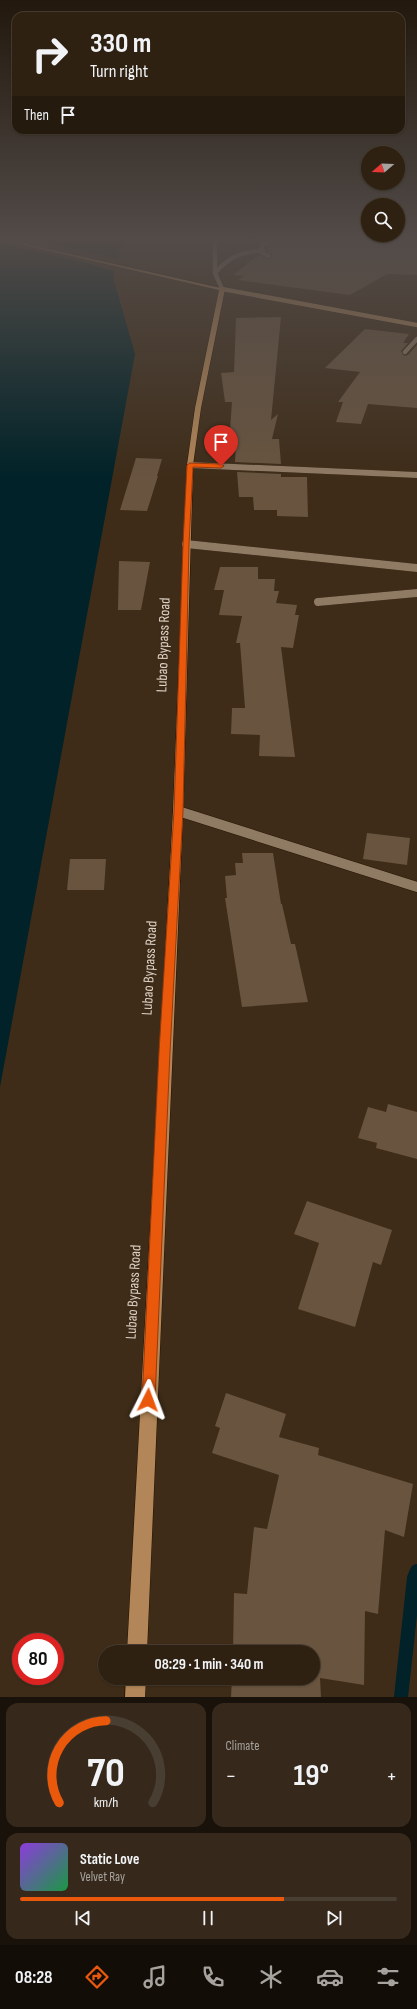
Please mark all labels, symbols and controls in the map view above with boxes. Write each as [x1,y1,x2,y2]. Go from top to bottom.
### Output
text: 330 m [90,27,151,60]
icon: right [24,28,76,80]
text: Turn right [90,61,148,82]
icon: arrive [57,104,79,126]
text: Then [24,106,49,125]
north arrow [361,146,405,190]
map controls [361,146,405,242]
button: search [361,198,405,242]
pin [204,425,238,466]
icon: arrive [210,431,232,453]
street label: Lubao Bypass Road [152,597,175,693]
street label: Lubao Bypass Road [138,920,161,1016]
street label: Lubao Bypass Road [122,1244,145,1340]
position arrow [127,1379,169,1421]
speed limit sign: 80 [12,1633,64,1685]
text: 08:29 · 1 min · 340 m [155,1655,263,1674]
text: Climate [226,1738,259,1754]
text: 70 [87,1749,125,1798]
text: 19° [294,1758,329,1794]
text: − [226,1763,236,1790]
text: + [386,1763,397,1790]
text: km/h [93,1794,118,1811]
text: Static Love [80,1850,139,1869]
text: Velvet Ray [80,1869,125,1885]
icon: previous [72,1907,94,1929]
icon: pause [197,1907,219,1929]
icon: next [323,1907,345,1929]
icon: directions [83,1963,111,1991]
icon: music [141,1963,169,1991]
icon: phone [199,1963,227,1991]
icon: climate [257,1963,285,1991]
icon: car [316,1963,344,1991]
icon: filters [374,1963,402,1991]
text: 08:28 [15,1967,53,1988]

